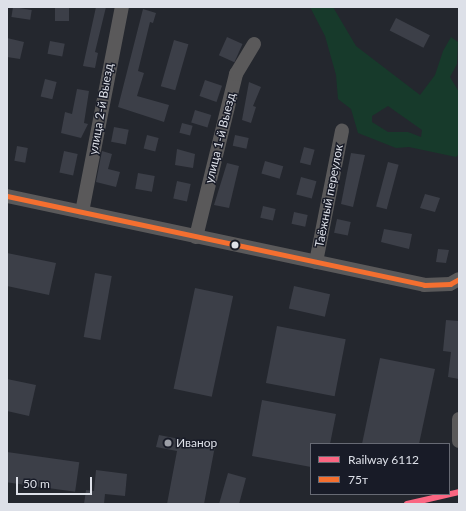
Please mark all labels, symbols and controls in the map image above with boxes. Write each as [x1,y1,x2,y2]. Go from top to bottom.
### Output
street label: улица 2-й Выезд [86,62,116,156]
street label: улица 1-й Выезд [202,91,238,185]
street label: Таёжный переулок [312,143,346,249]
unlabelled marker [230,240,240,250]
place label: Иванор [176,436,217,450]
marker: Иванор [163,438,173,448]
legend [310,443,450,495]
text: Railway 6112 [348,452,419,467]
scale bar [18,469,94,495]
text: 75т [348,472,368,487]
text: 50 m [23,476,50,491]

